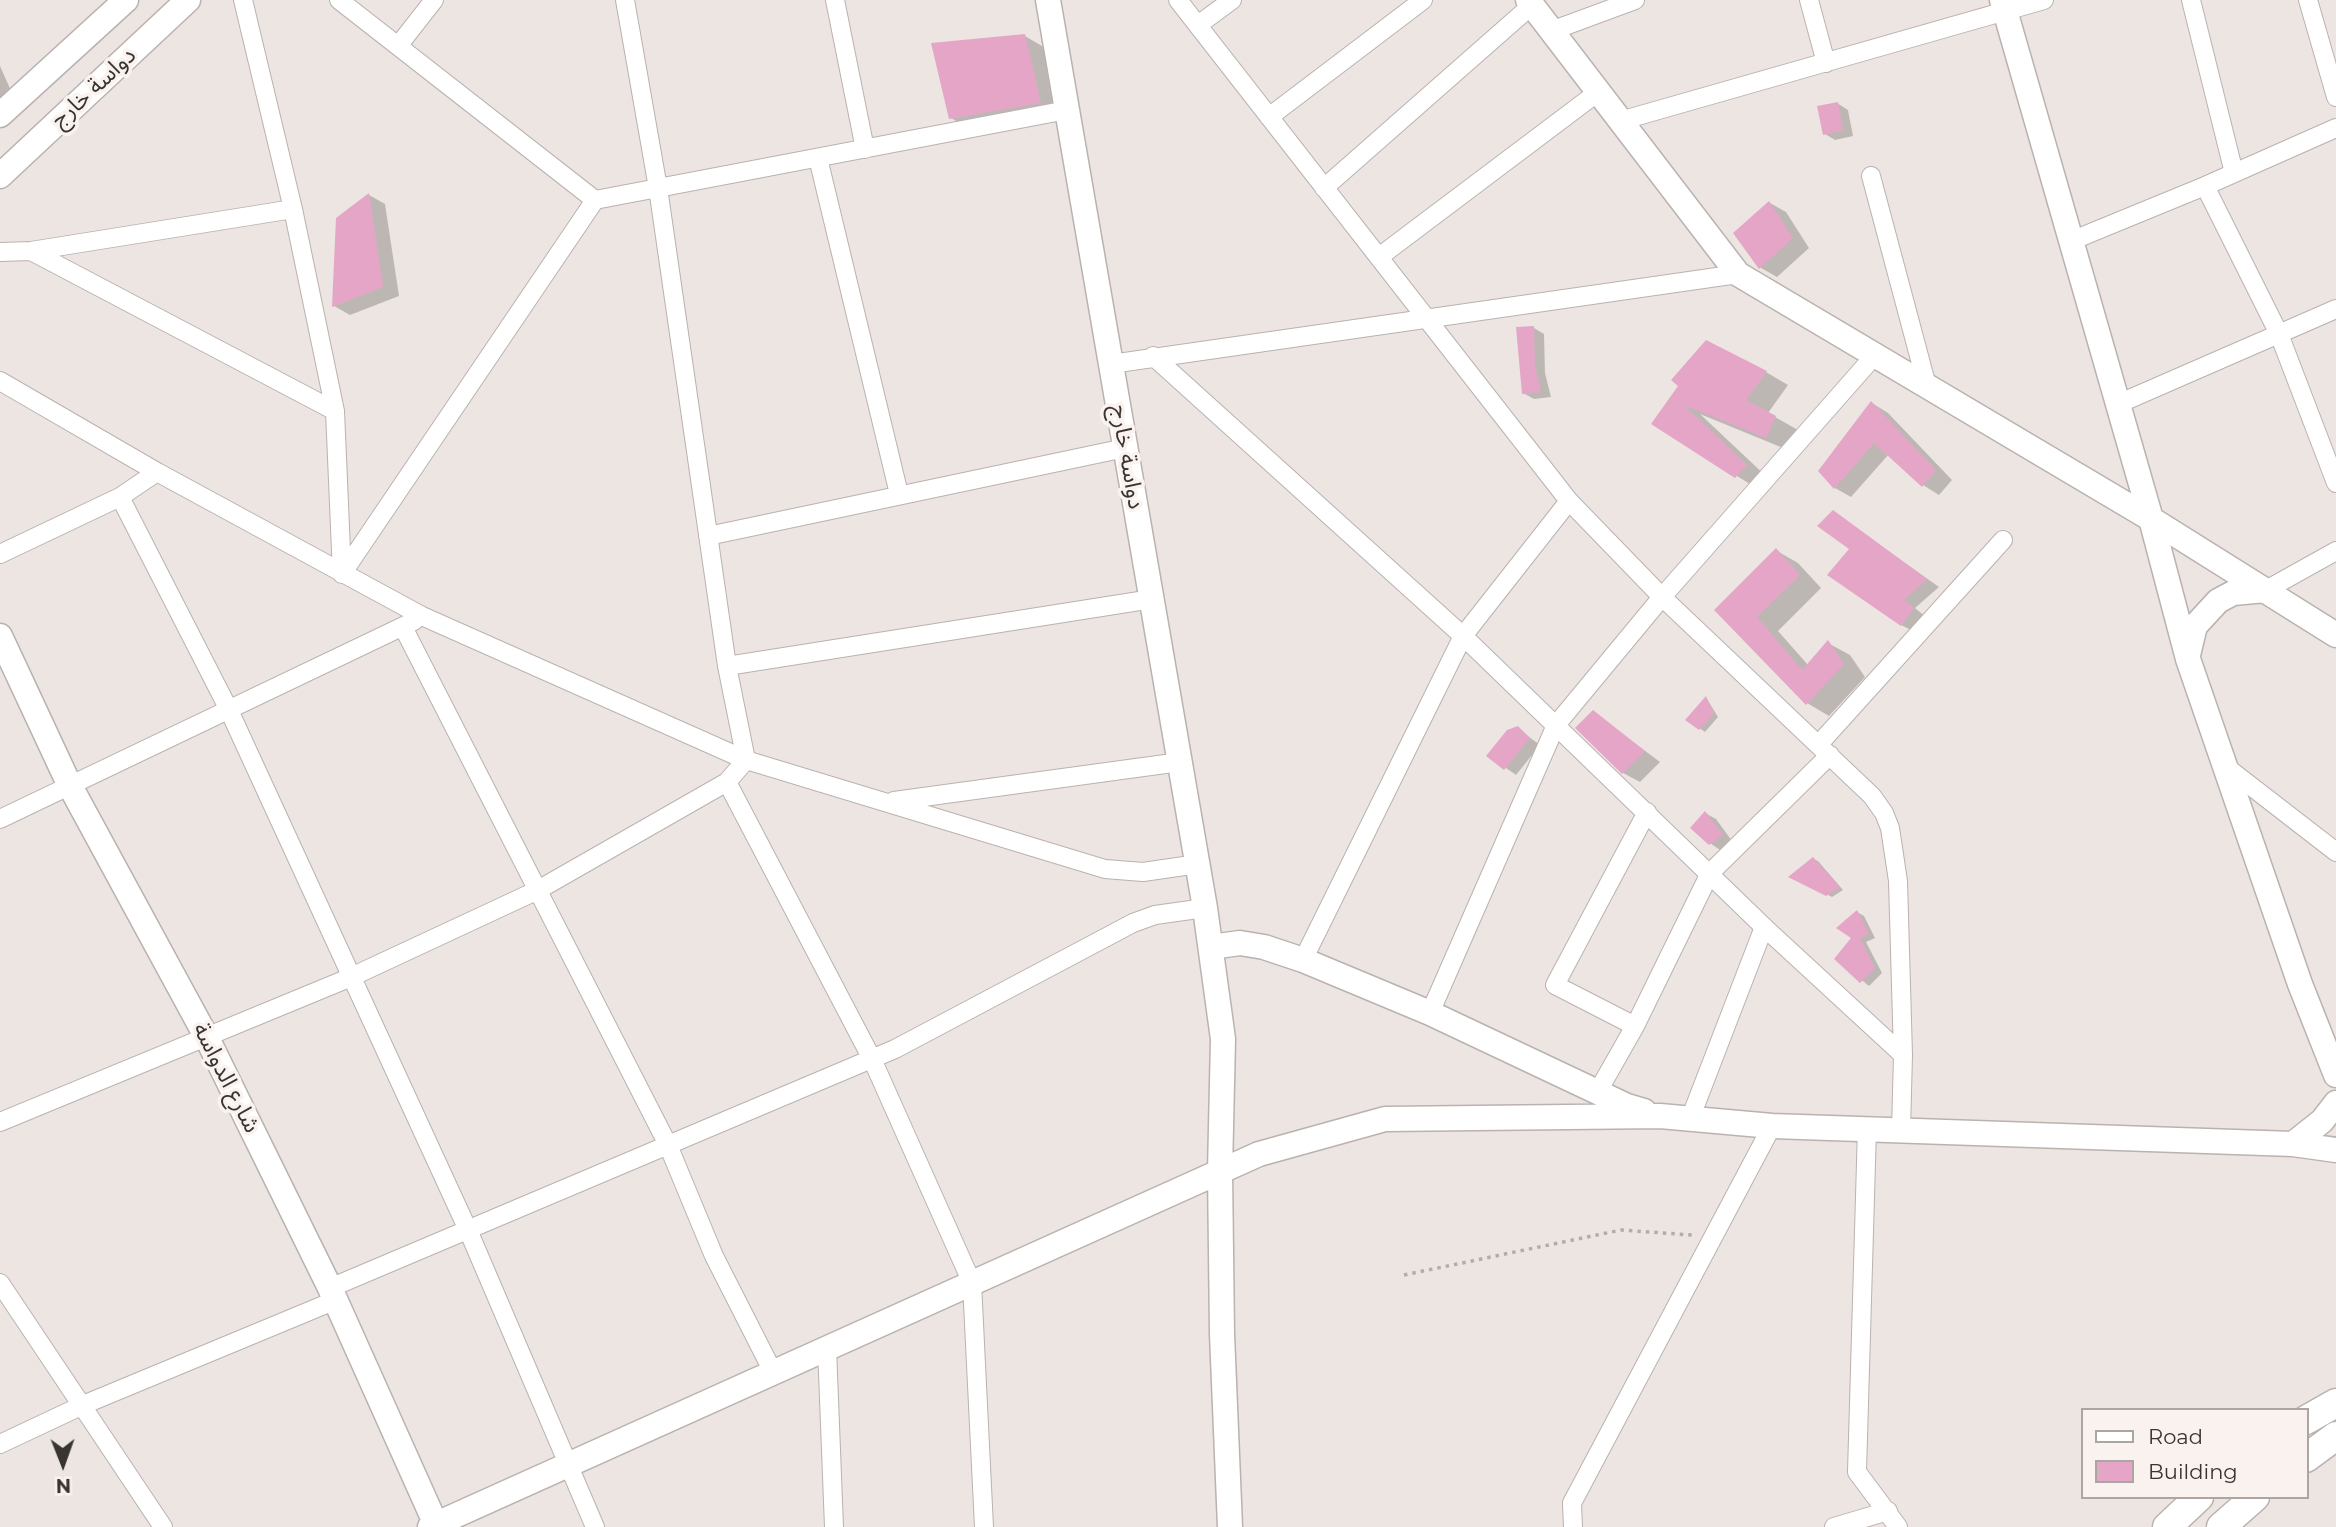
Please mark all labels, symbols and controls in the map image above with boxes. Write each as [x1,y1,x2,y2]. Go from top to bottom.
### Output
street label: دواسة خارج [46,42,142,134]
street label: دواسة خارج [1104,403,1150,511]
street label: شارع الدواسة [187,1018,265,1138]
legend [2080,1408,2308,1499]
text: Road [2148,1424,2203,1449]
north arrow [28,1429,98,1499]
text: Building [2148,1459,2238,1484]
text: N [56,1474,71,1497]

